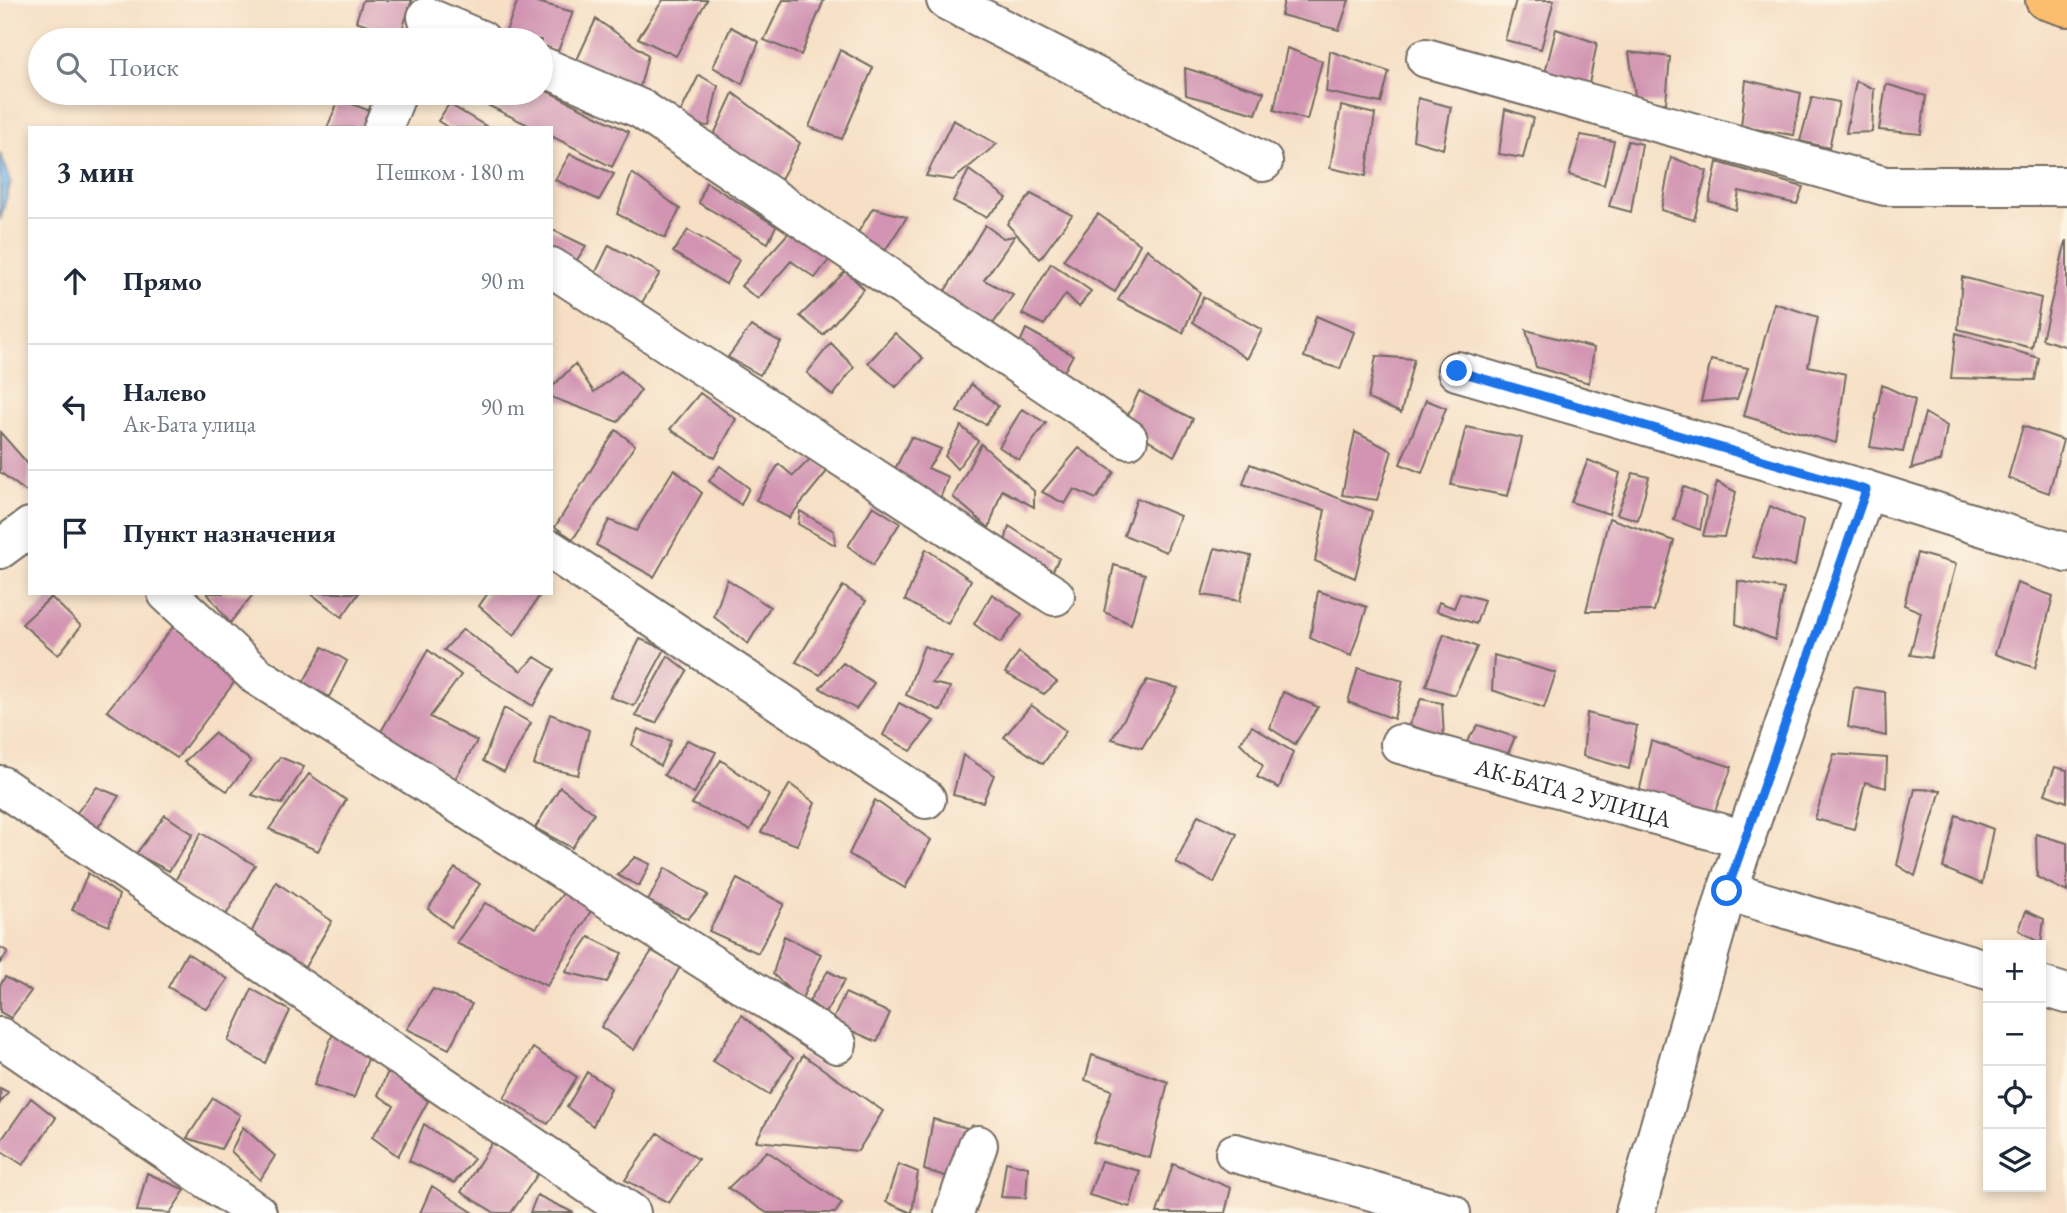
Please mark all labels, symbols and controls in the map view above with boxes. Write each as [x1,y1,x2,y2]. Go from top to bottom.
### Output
search box [28,28,553,105]
icon: search [52,48,90,86]
text: Поиск [108,50,179,84]
text: 3 мин [56,152,134,191]
text: Пешком · 180 m [376,157,525,187]
icon: ahead [56,262,94,300]
text: Прямо [123,264,202,298]
text: 90 m [480,266,525,296]
route end [1441,355,1472,386]
text: Налево [123,375,206,409]
icon: left [56,388,94,426]
text: 90 m [480,392,525,422]
text: Ак-Бата улица [123,409,256,439]
icon: arrive [56,514,94,552]
text: Пункт назначения [123,516,336,550]
street label: АК-БАТА 2 УЛИЦА [1471,750,1676,834]
route start [1711,875,1742,906]
map controls [1983,940,2046,1192]
button: + [1983,940,2046,1003]
button: − [1983,1003,2046,1066]
button: locate [1983,1066,2046,1129]
button: layers [1983,1129,2046,1192]

